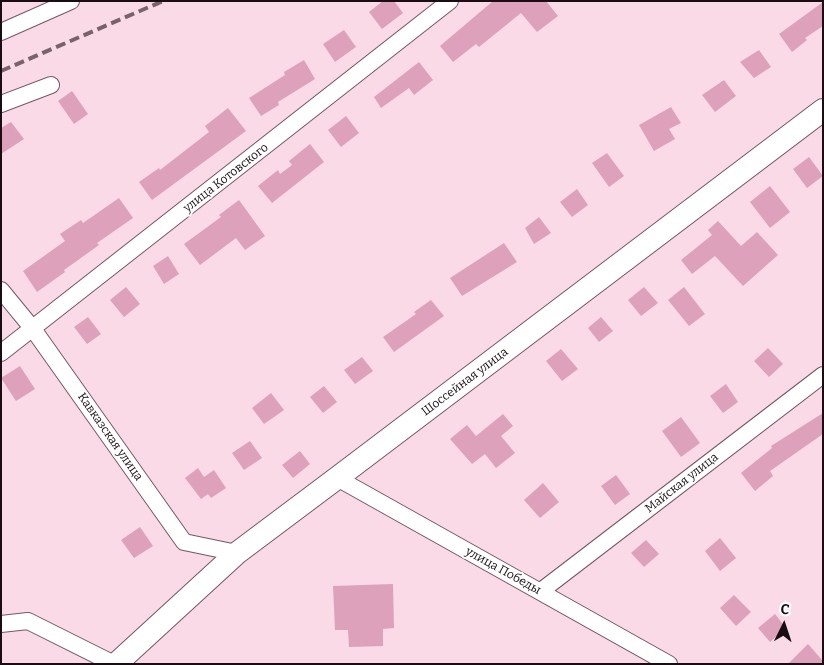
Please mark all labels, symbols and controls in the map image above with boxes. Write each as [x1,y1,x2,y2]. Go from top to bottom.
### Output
street label: улица Котовского [181,140,271,216]
street label: Шоссейная улица [419,345,511,419]
street label: Кавказская улица [74,390,146,484]
street label: Майская улица [643,450,721,516]
street label: улица Победы [463,544,543,598]
north arrow [759,600,809,650]
text: С [780,601,790,618]

